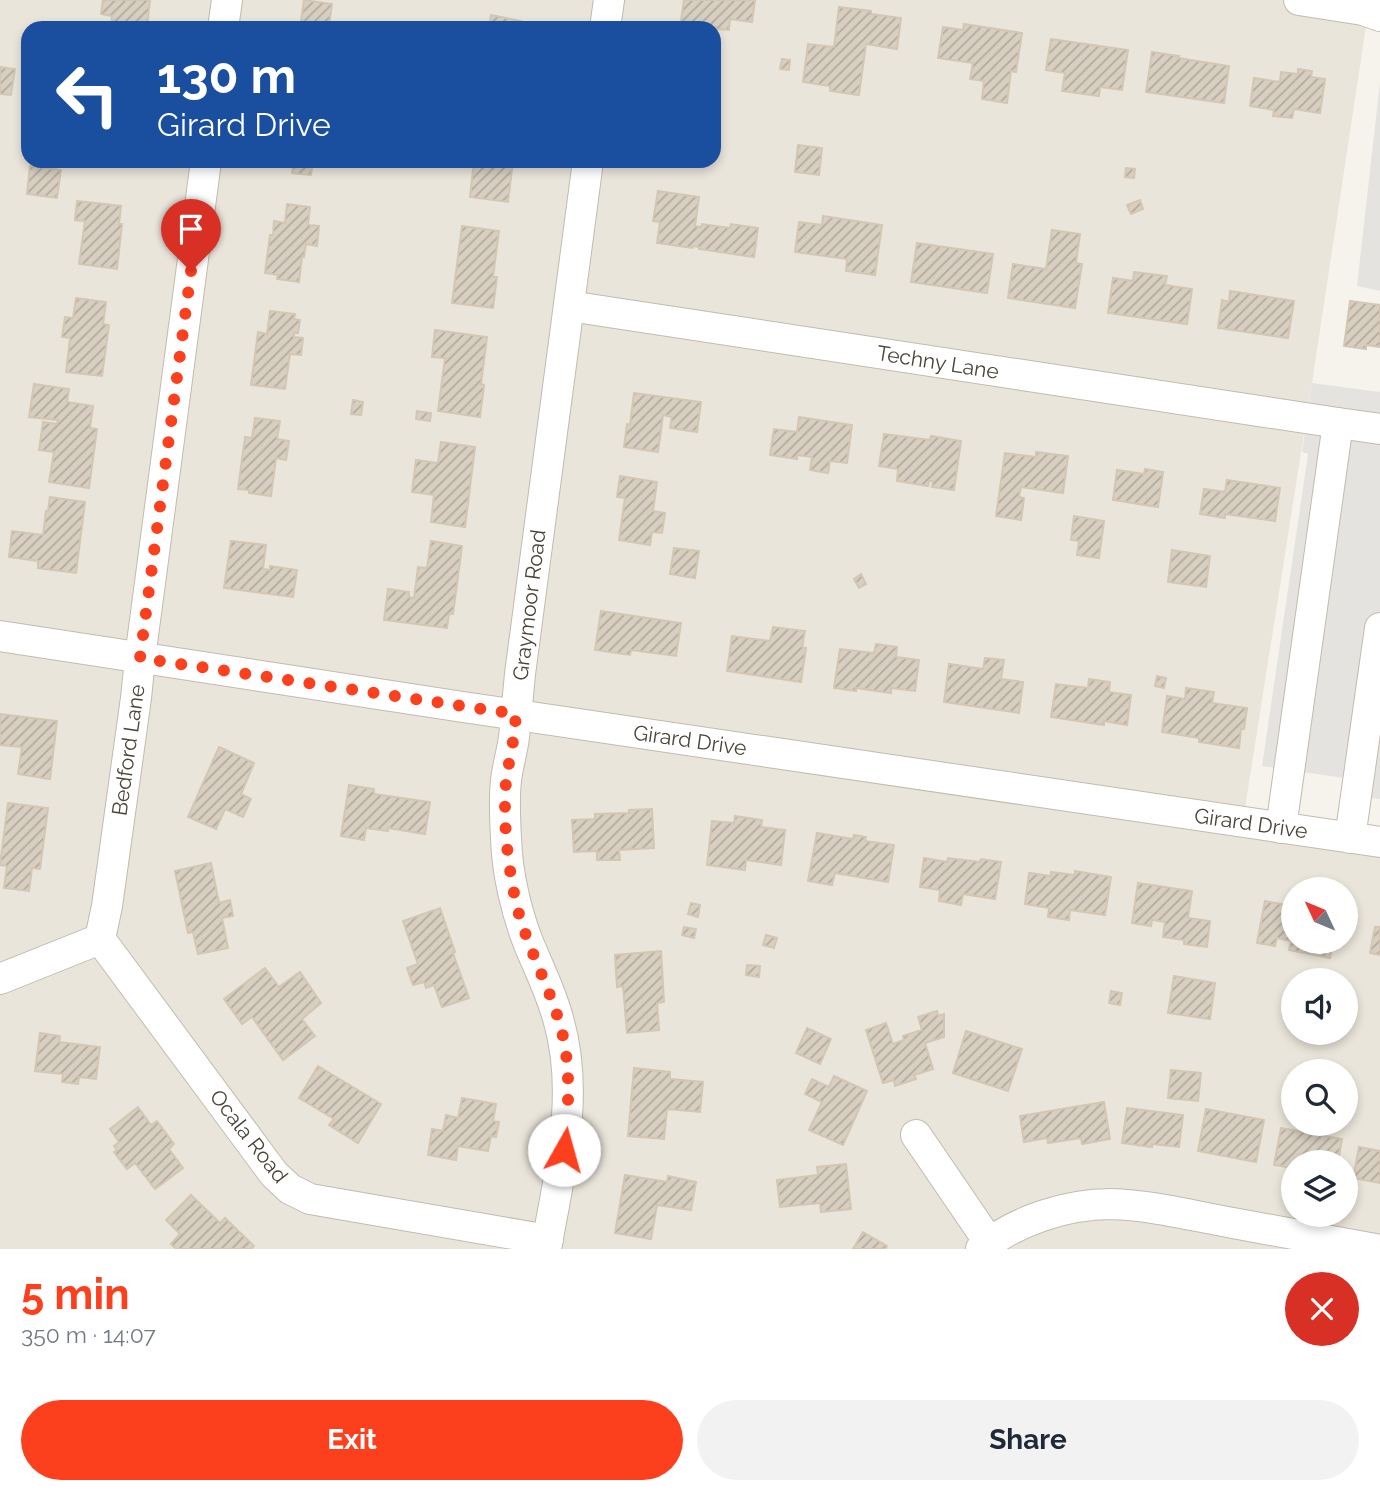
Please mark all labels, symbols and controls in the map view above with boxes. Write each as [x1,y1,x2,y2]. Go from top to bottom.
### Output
text: 130 m [157,47,296,104]
icon: left [42,49,133,140]
text: Girard Drive [157,106,331,143]
pin [161,199,221,271]
icon: arrive [172,210,210,248]
street label: Techny Lane [875,340,1001,384]
street label: Graymoor Road [507,528,551,682]
street label: Bedford Lane [106,683,150,817]
street label: Girard Drive [632,720,748,760]
street label: Girard Drive [1193,803,1309,843]
north arrow [1281,877,1358,954]
map controls [1281,877,1358,1227]
button: sound [1281,968,1358,1045]
button: search [1281,1059,1358,1136]
street label: Ocala Road [205,1084,293,1188]
position arrow [527,1113,601,1187]
button: layers [1281,1150,1358,1227]
text: 5 min [21,1270,130,1319]
button: close [1285,1272,1359,1346]
text: 350 m · 14:07 [21,1321,156,1348]
button: Exit [21,1400,683,1480]
button: Share [697,1400,1359,1480]

